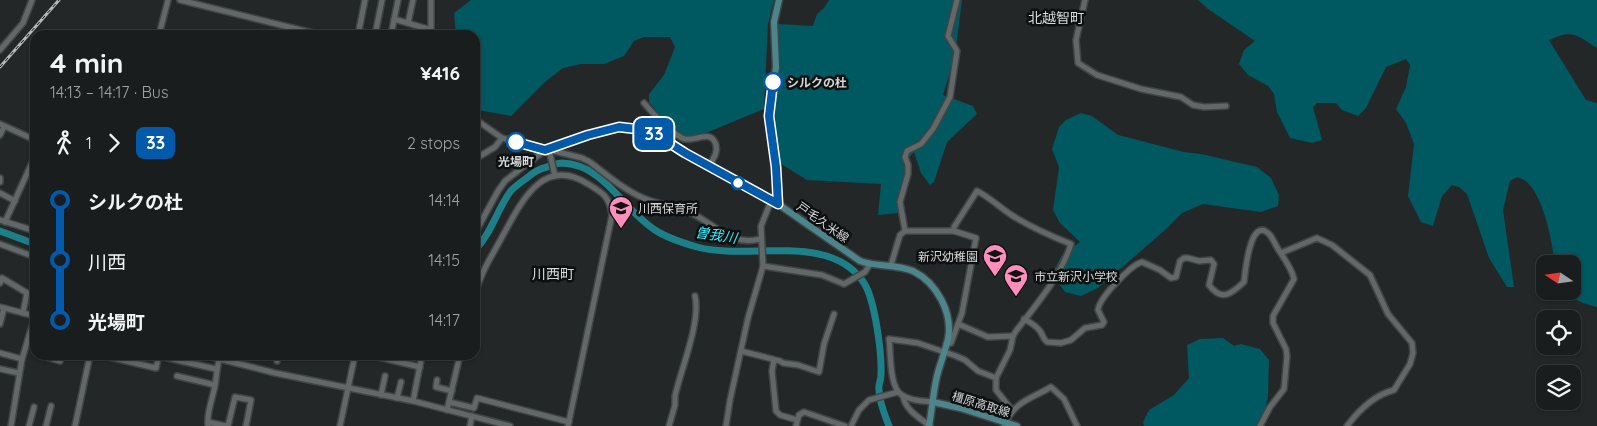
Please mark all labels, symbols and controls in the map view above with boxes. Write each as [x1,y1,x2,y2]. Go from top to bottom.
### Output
district label: 北越智町 [1028,9,1084,27]
text: 4 min [50,45,123,80]
text: ¥416 [420,61,460,85]
marker: シルクの杜 [763,72,783,92]
place label: シルクの杜 [787,75,847,90]
text: 14:13 – 14:17 · Bus [50,82,168,102]
line badge: 33 [632,118,676,150]
text: 33 [644,122,664,145]
icon: walk [50,129,78,157]
icon: forward [100,129,128,157]
text: 33 [146,131,165,154]
marker: 光場町 [506,132,526,152]
text: 1 [86,133,92,153]
text: 2 stops [407,133,460,153]
place label: 光場町 [498,154,534,169]
unlabelled marker [731,176,745,190]
text: シルクの杜 [88,190,183,214]
text: 14:14 [429,190,460,210]
school or university icon: 川西保育所 [608,195,634,229]
street label: 戸毛久米線 [794,199,852,245]
place label: 川西保育所 [638,201,698,216]
water label: 曽我川 [694,223,740,247]
school or university icon: 新沢幼稚園 [982,243,1008,277]
place label: 新沢幼稚園 [918,249,978,264]
text: 川西 [88,250,126,274]
text: 14:15 [428,250,460,270]
north arrow [1536,255,1581,300]
map controls [1536,255,1581,410]
school or university icon: 市立新沢小学校 [1003,263,1029,297]
district label: 川西町 [532,265,574,283]
place label: 市立新沢小学校 [1034,269,1118,284]
text: 光場町 [88,310,145,334]
text: 14:17 [429,310,460,330]
button: locate [1536,310,1581,355]
button: layers [1536,365,1581,410]
street label: 橿原高取線 [950,388,1012,420]

